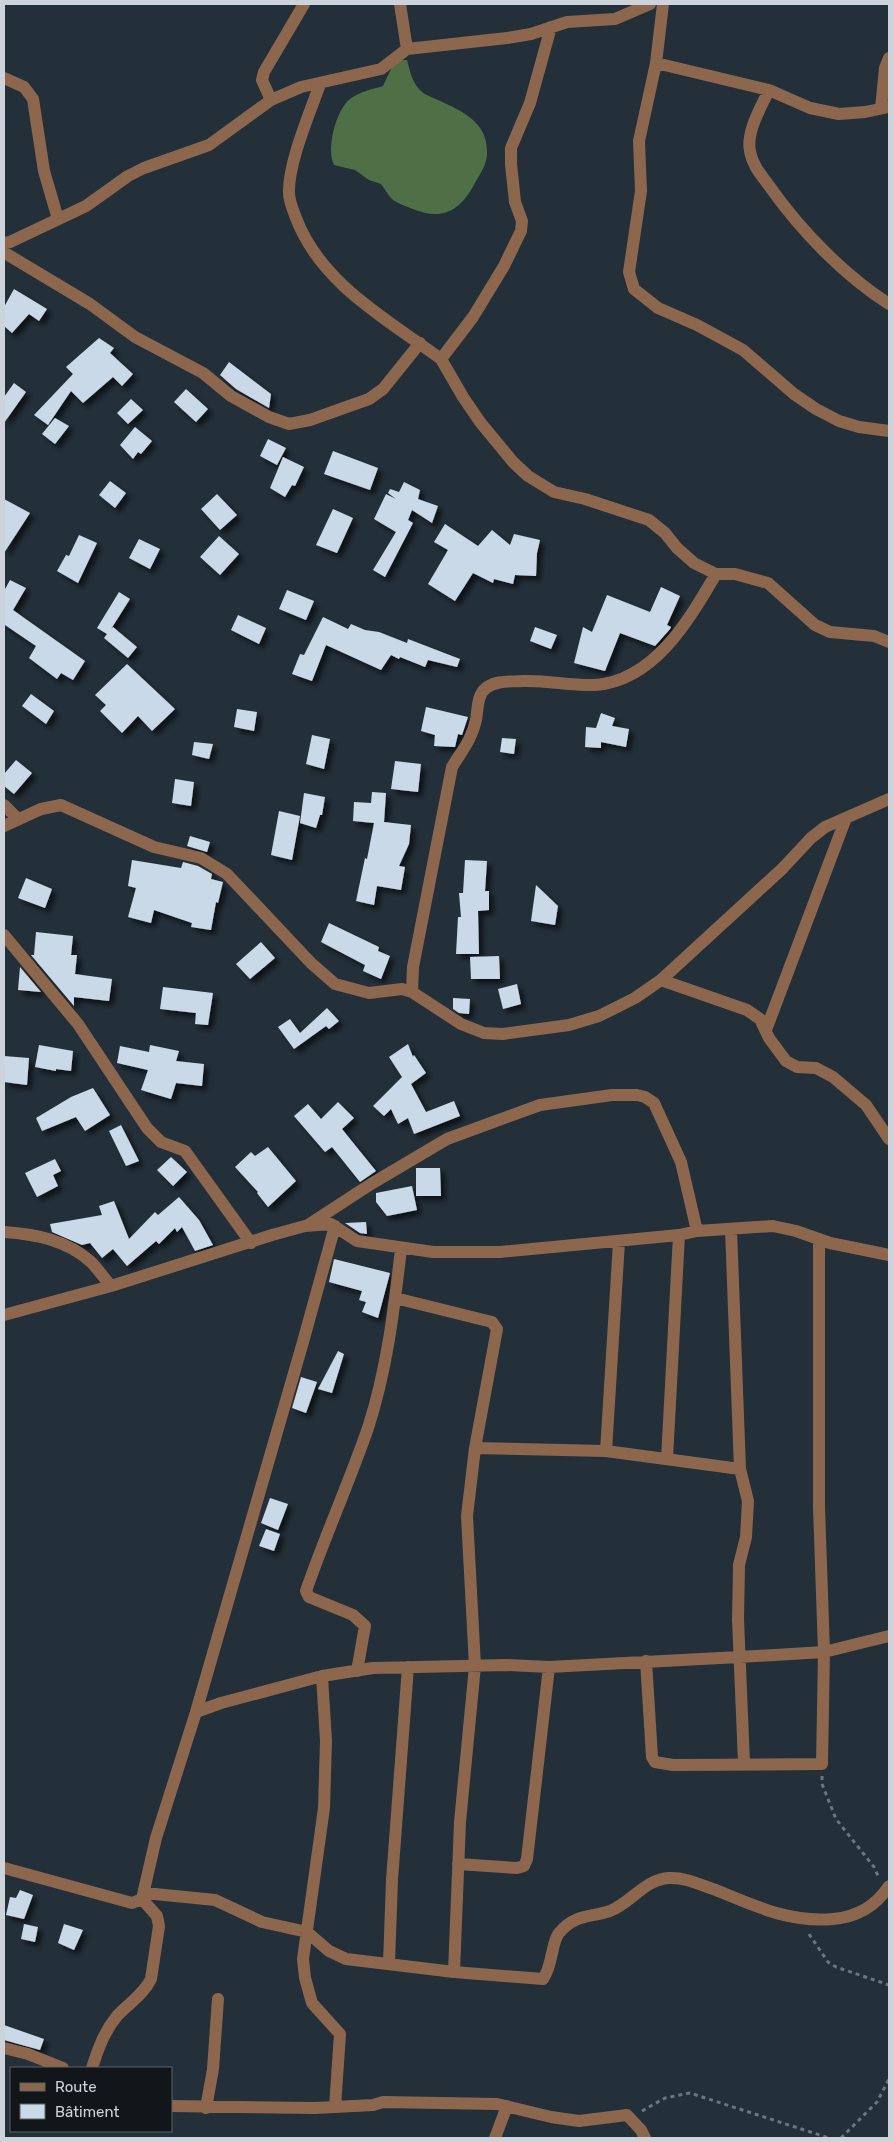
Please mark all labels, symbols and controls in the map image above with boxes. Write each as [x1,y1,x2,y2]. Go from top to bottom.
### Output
legend [10,2067,172,2132]
text: Route [55,2078,97,2096]
text: Bâtiment [55,2103,119,2121]

